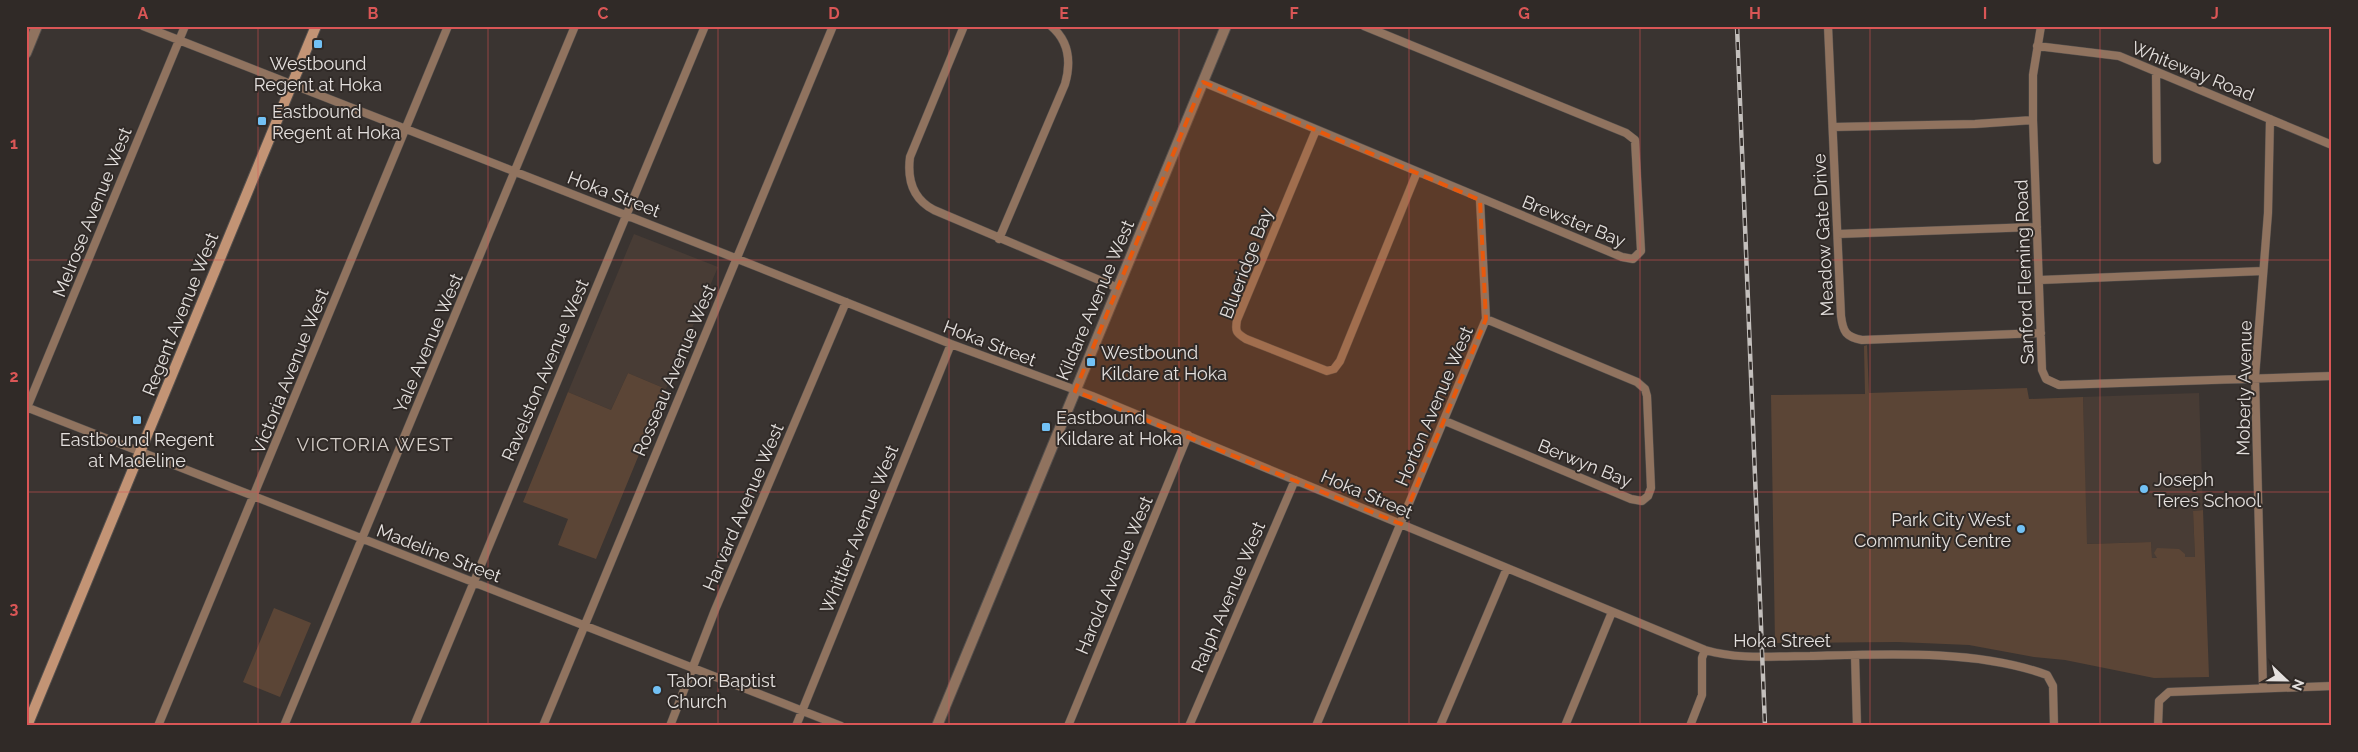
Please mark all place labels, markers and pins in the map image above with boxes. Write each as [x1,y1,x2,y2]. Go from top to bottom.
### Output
marker: Westbound Regent at Hoka [312,38,324,50]
place label: Westbound Regent at Hoka [254,53,382,95]
place label: Eastbound Regent at Hoka [272,101,400,143]
marker: Eastbound Regent at Hoka [256,115,268,127]
place label: Westbound Kildare at Hoka [1101,342,1227,384]
marker: Westbound Kildare at Hoka [1085,356,1097,368]
place label: Eastbound Kildare at Hoka [1056,407,1182,449]
marker: Eastbound Regent at Madeline [131,414,143,426]
marker: Eastbound Kildare at Hoka [1040,421,1052,433]
place label: Eastbound Regent at Madeline [60,429,214,471]
place label: Joseph Teres School [2154,469,2261,511]
marker: Joseph Teres School [2138,483,2150,495]
place label: Park City West Community Centre [1854,509,2011,551]
marker: Park City West Community Centre [2015,523,2027,535]
place label: Tabor Baptist Church [667,670,776,712]
marker: Tabor Baptist Church [651,684,663,696]

